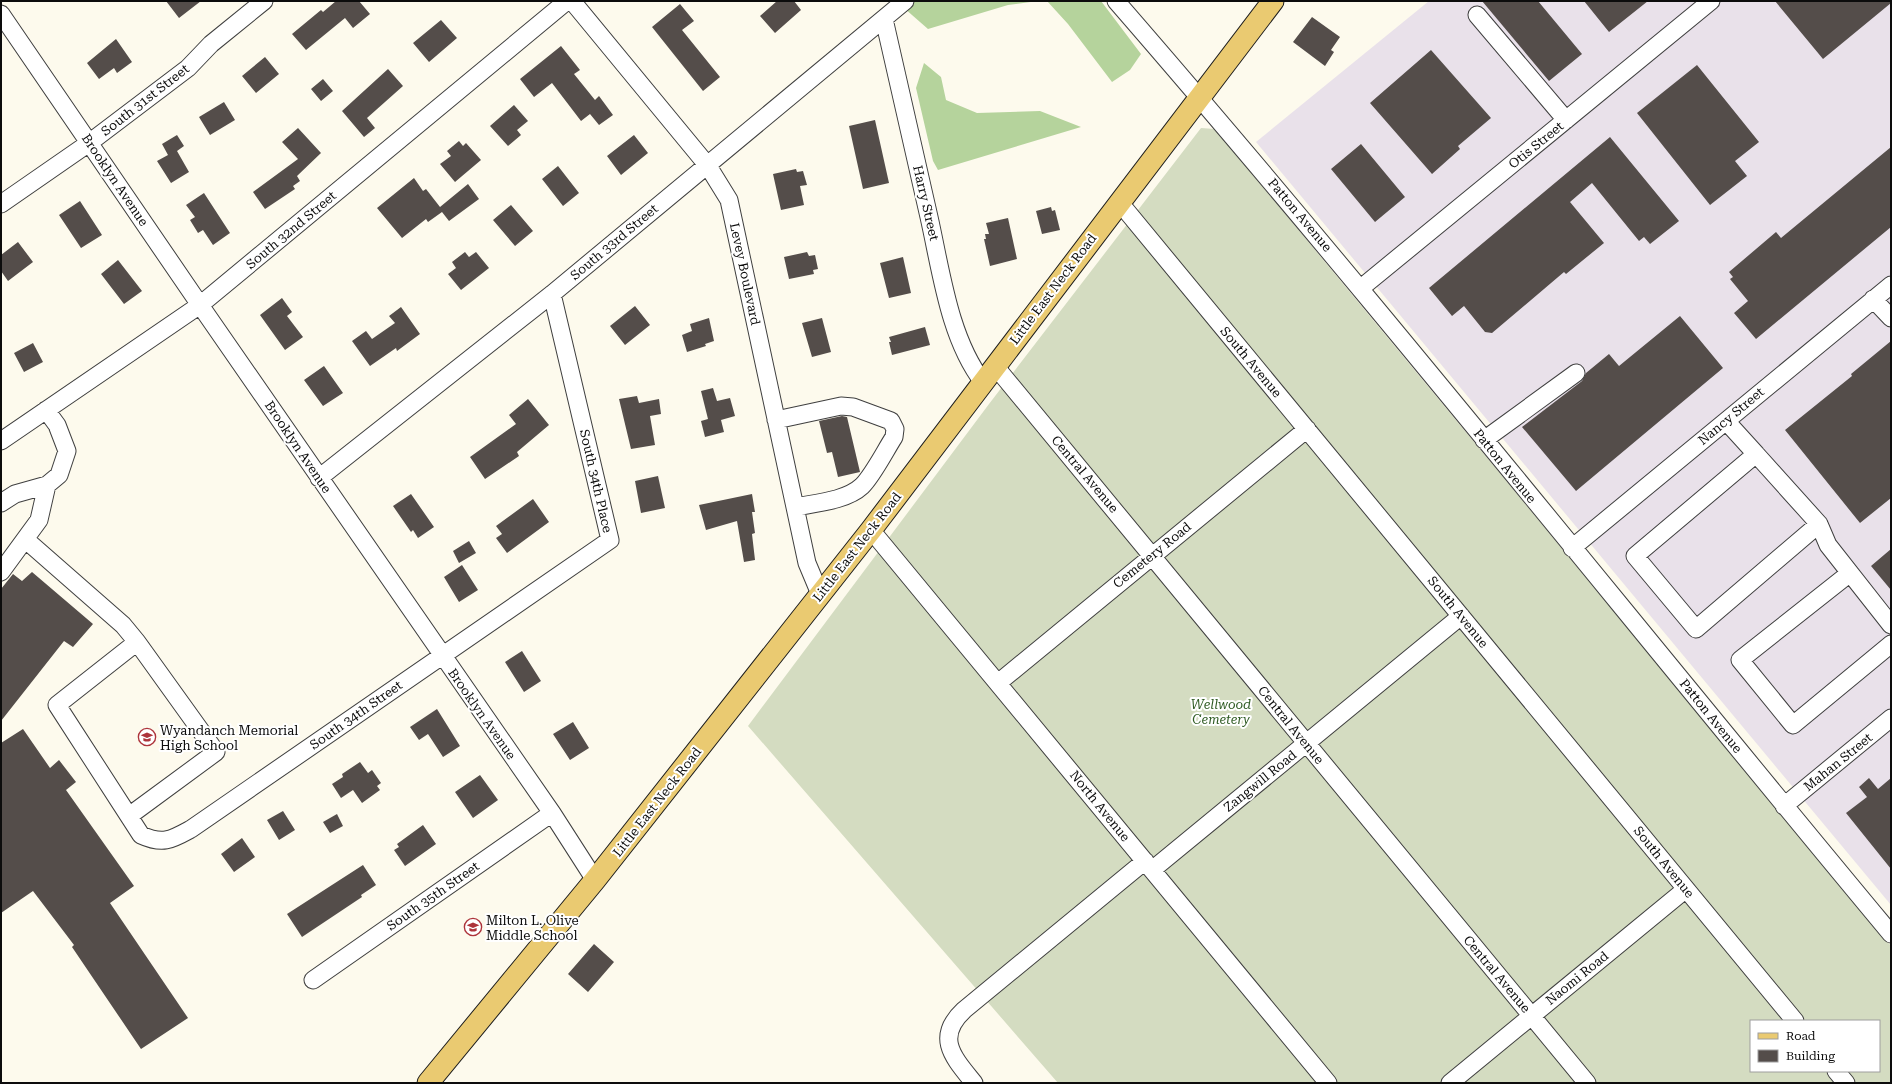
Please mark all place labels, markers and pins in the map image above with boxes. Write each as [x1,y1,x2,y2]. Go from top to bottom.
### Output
place label: Wyandanch Memorial High School [160,723,298,753]
school or university icon: Wyandanch Memorial High School [137,727,157,747]
place label: Milton L. Olive Middle School [486,913,579,943]
school or university icon: Milton L. Olive Middle School [463,917,483,937]

